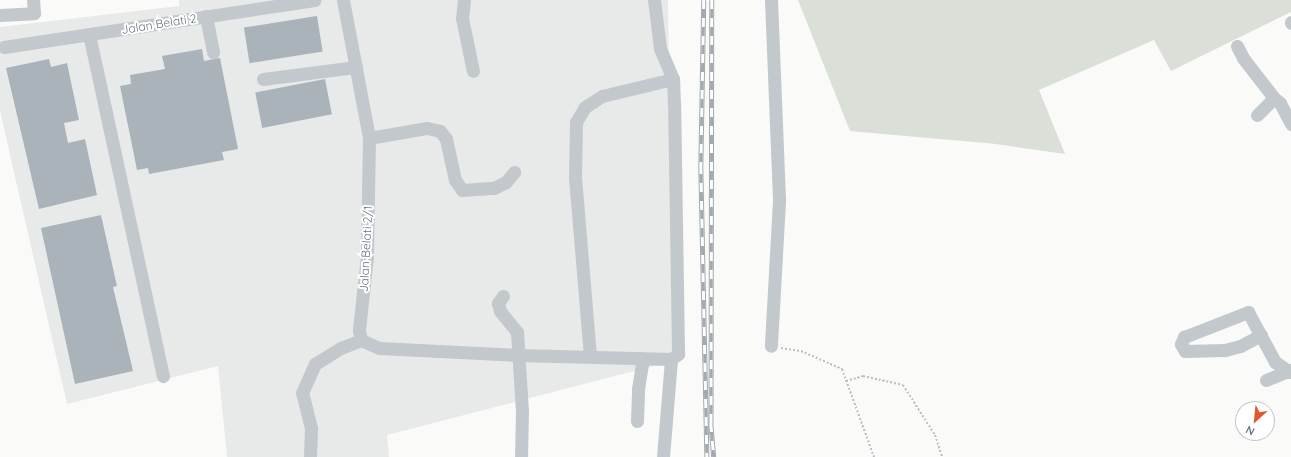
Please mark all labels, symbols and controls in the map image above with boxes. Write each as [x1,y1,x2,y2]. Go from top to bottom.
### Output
street label: Jalan Belati 2 [121,11,197,37]
street label: Jalan Belati 2/1 [357,206,375,292]
north arrow [1235,401,1275,441]
text: N [1243,423,1257,439]

